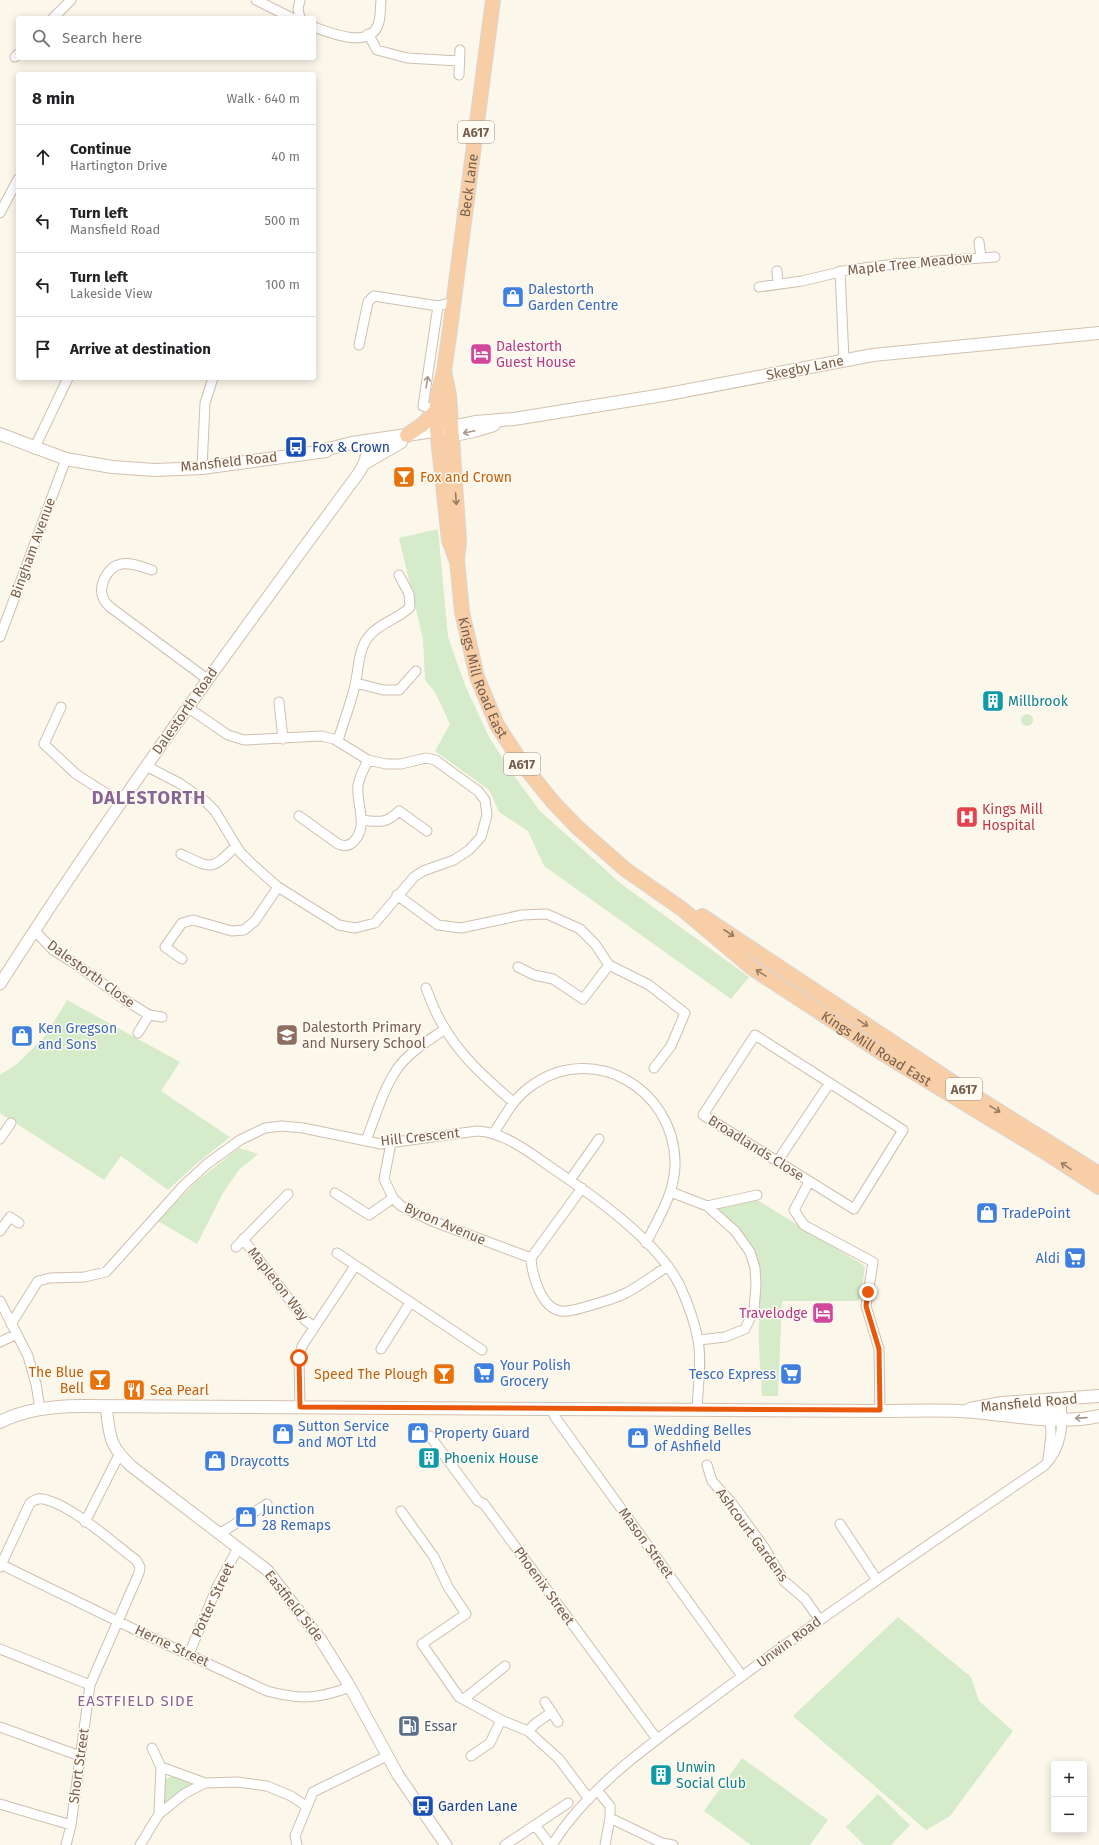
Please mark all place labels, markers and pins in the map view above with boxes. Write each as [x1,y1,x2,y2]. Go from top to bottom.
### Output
place label: Dalestorth Garden Centre [528,281,618,314]
shop icon: Dalestorth Garden Centre [500,284,526,310]
place label: Dalestorth Guest House [496,338,576,371]
hotel icon: Dalestorth Guest House [468,341,494,367]
bus stop icon: Fox & Crown [283,434,309,460]
place label: Fox & Crown [312,439,390,456]
bar icon: Fox and Crown [391,464,417,490]
place label: Fox and Crown [420,469,512,486]
building icon: Millbrook [980,688,1006,714]
place label: Millbrook [1008,693,1069,710]
place label: Kings Mill Hospital [982,801,1043,834]
hospital icon: Kings Mill Hospital [954,804,980,830]
place label: Dalestorth Primary and Nursery School [302,1019,426,1052]
place label: Ken Gregson and Sons [38,1020,117,1053]
school or university icon: Dalestorth Primary and Nursery School [274,1022,300,1048]
shop icon: Ken Gregson and Sons [9,1023,35,1049]
shop icon: TradePoint [974,1200,1000,1226]
place label: TradePoint [1002,1205,1071,1222]
supermarket icon: Aldi [1062,1245,1088,1271]
place label: Aldi [1036,1250,1060,1267]
hotel icon: Travelodge [810,1300,836,1326]
place label: Travelodge [739,1305,808,1322]
place label: Your Polish Grocery [500,1357,571,1390]
supermarket icon: Your Polish Grocery [471,1360,497,1386]
bar icon: Speed The Plough [431,1361,457,1387]
supermarket icon: Tesco Express [778,1361,804,1387]
place label: The Blue Bell [29,1364,84,1397]
place label: Speed The Plough [314,1366,428,1383]
place label: Tesco Express [689,1366,776,1383]
bar icon: The Blue Bell [87,1367,113,1393]
restaurant icon: Sea Pearl [121,1377,147,1403]
place label: Sea Pearl [150,1382,209,1399]
place label: Sutton Service and MOT Ltd [298,1418,389,1451]
shop icon: Property Guard [405,1420,431,1446]
shop icon: Sutton Service and MOT Ltd [270,1421,296,1447]
place label: Wedding Belles of Ashfield [654,1422,752,1455]
place label: Property Guard [434,1425,530,1442]
shop icon: Wedding Belles of Ashfield [625,1425,651,1451]
building icon: Phoenix House [416,1445,442,1471]
shop icon: Draycotts [202,1448,228,1474]
place label: Phoenix House [444,1450,539,1467]
place label: Draycotts [230,1453,290,1470]
place label: Junction 28 Remaps [262,1501,331,1534]
shop icon: Junction 28 Remaps [233,1504,259,1530]
fuel station icon: Essar [396,1713,422,1739]
place label: Essar [424,1718,458,1735]
place label: Unwin Social Club [676,1759,746,1792]
building icon: Unwin Social Club [648,1762,674,1788]
bus stop icon: Garden Lane [410,1793,436,1819]
place label: Garden Lane [438,1798,518,1815]

